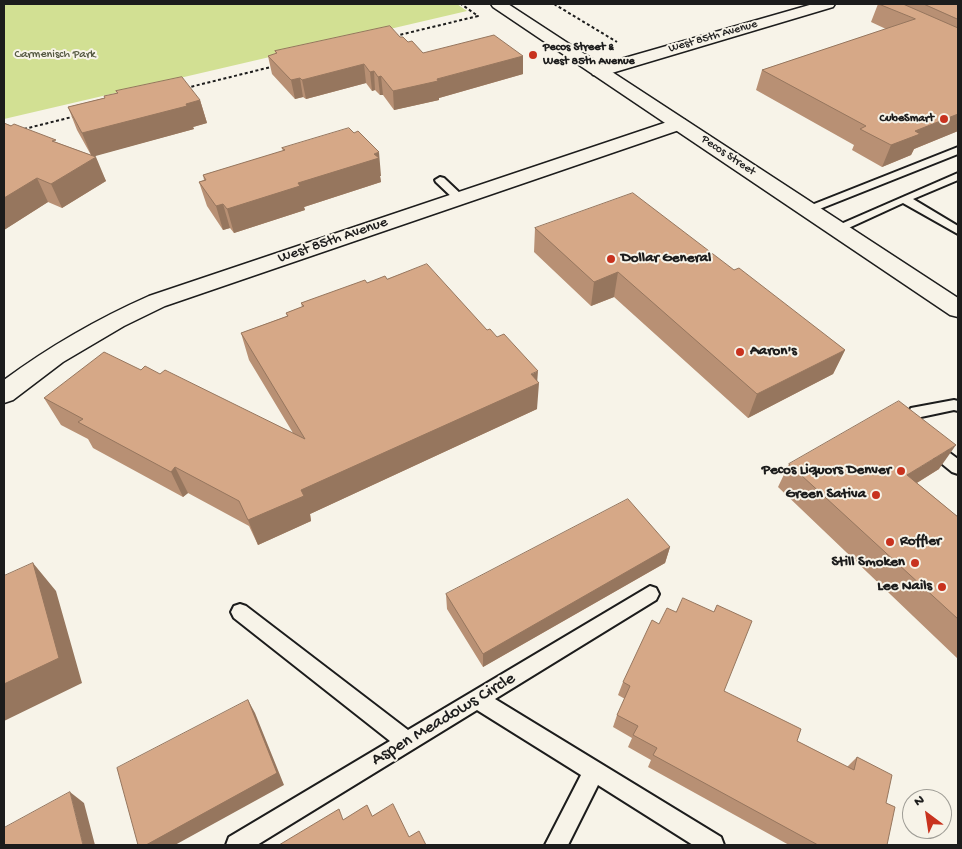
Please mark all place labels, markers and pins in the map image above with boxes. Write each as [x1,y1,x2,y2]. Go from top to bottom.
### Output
place label: Pecos Street & West 85th Avenue [543,41,635,69]
marker: Pecos Street & West 85th Avenue [527,49,539,61]
place label: CubeSmart [879,112,934,126]
marker: CubeSmart [938,113,950,125]
place label: Dollar General [621,250,711,268]
marker: Dollar General [605,253,617,265]
place label: Aaron's [750,343,797,361]
marker: Aaron's [734,346,746,358]
place label: Pecos Liquors Denver [762,462,891,480]
marker: Pecos Liquors Denver [895,465,907,477]
place label: Green Sativa [785,486,866,504]
marker: Green Sativa [870,489,882,501]
place label: Roffler [900,533,941,551]
marker: Roffler [884,536,896,548]
place label: Still Smoken [832,554,905,572]
marker: Still Smoken [909,557,921,569]
place label: Lee Nails [877,578,932,596]
marker: Lee Nails [936,581,948,593]

